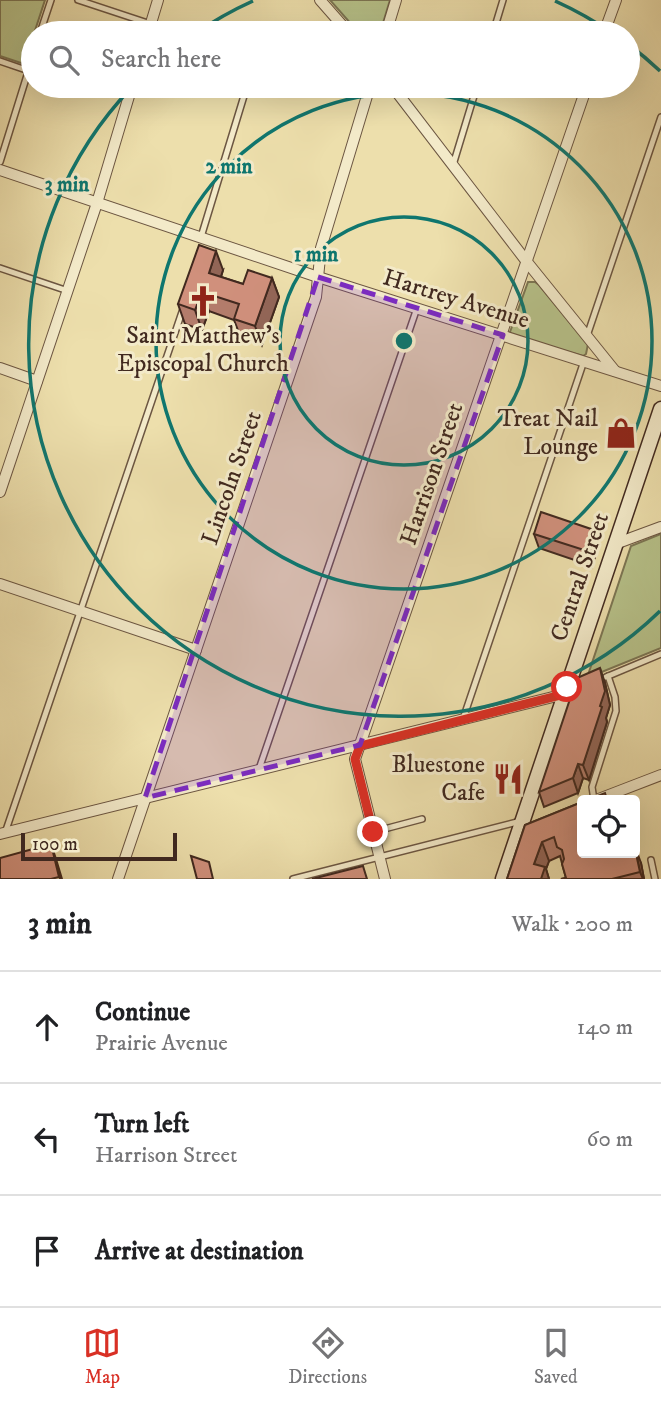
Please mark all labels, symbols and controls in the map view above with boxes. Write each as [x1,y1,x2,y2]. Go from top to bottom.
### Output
search box [21,21,640,98]
icon: search [45,41,83,79]
text: Search here [101,43,221,76]
text: 2 min [206,154,254,180]
text: 3 min [45,172,90,198]
text: 1 min [294,242,339,268]
street label: Hartrey Avenue [379,262,533,336]
church icon: Saint Matthew's Episcopal Church [186,284,220,318]
place label: Saint Matthew's Episcopal Church [117,321,289,379]
centre of rings [392,329,416,353]
street label: Harrison Street [394,399,470,549]
place label: Treat Nail Lounge [498,404,599,462]
street label: Lincoln Street [195,407,269,549]
shop icon: Treat Nail Lounge [604,416,638,450]
street label: Central Street [544,508,616,645]
route start [551,671,582,702]
place label: Bluestone Cafe [392,750,485,808]
restaurant icon: Bluestone Cafe [491,762,525,796]
map controls [577,795,640,858]
button: locate [577,795,640,858]
route end [357,816,388,847]
scale bar [21,830,177,862]
text: 100 m [32,833,78,856]
text: 3 min [28,906,92,943]
text: Walk · 200 m [512,910,633,939]
text: Continue [95,996,190,1029]
icon: ahead [28,1008,66,1046]
text: 140 m [577,1013,633,1042]
text: Prairie Avenue [95,1029,228,1058]
text: Turn left [95,1108,189,1141]
icon: left [28,1120,66,1158]
text: 60 m [586,1125,633,1154]
text: Harrison Street [95,1141,237,1170]
icon: arrive [28,1232,66,1270]
text: Arrive at destination [95,1235,304,1268]
tab: Map [83,1324,121,1389]
tab: Directions [288,1324,367,1389]
tab: Saved [534,1324,578,1389]

